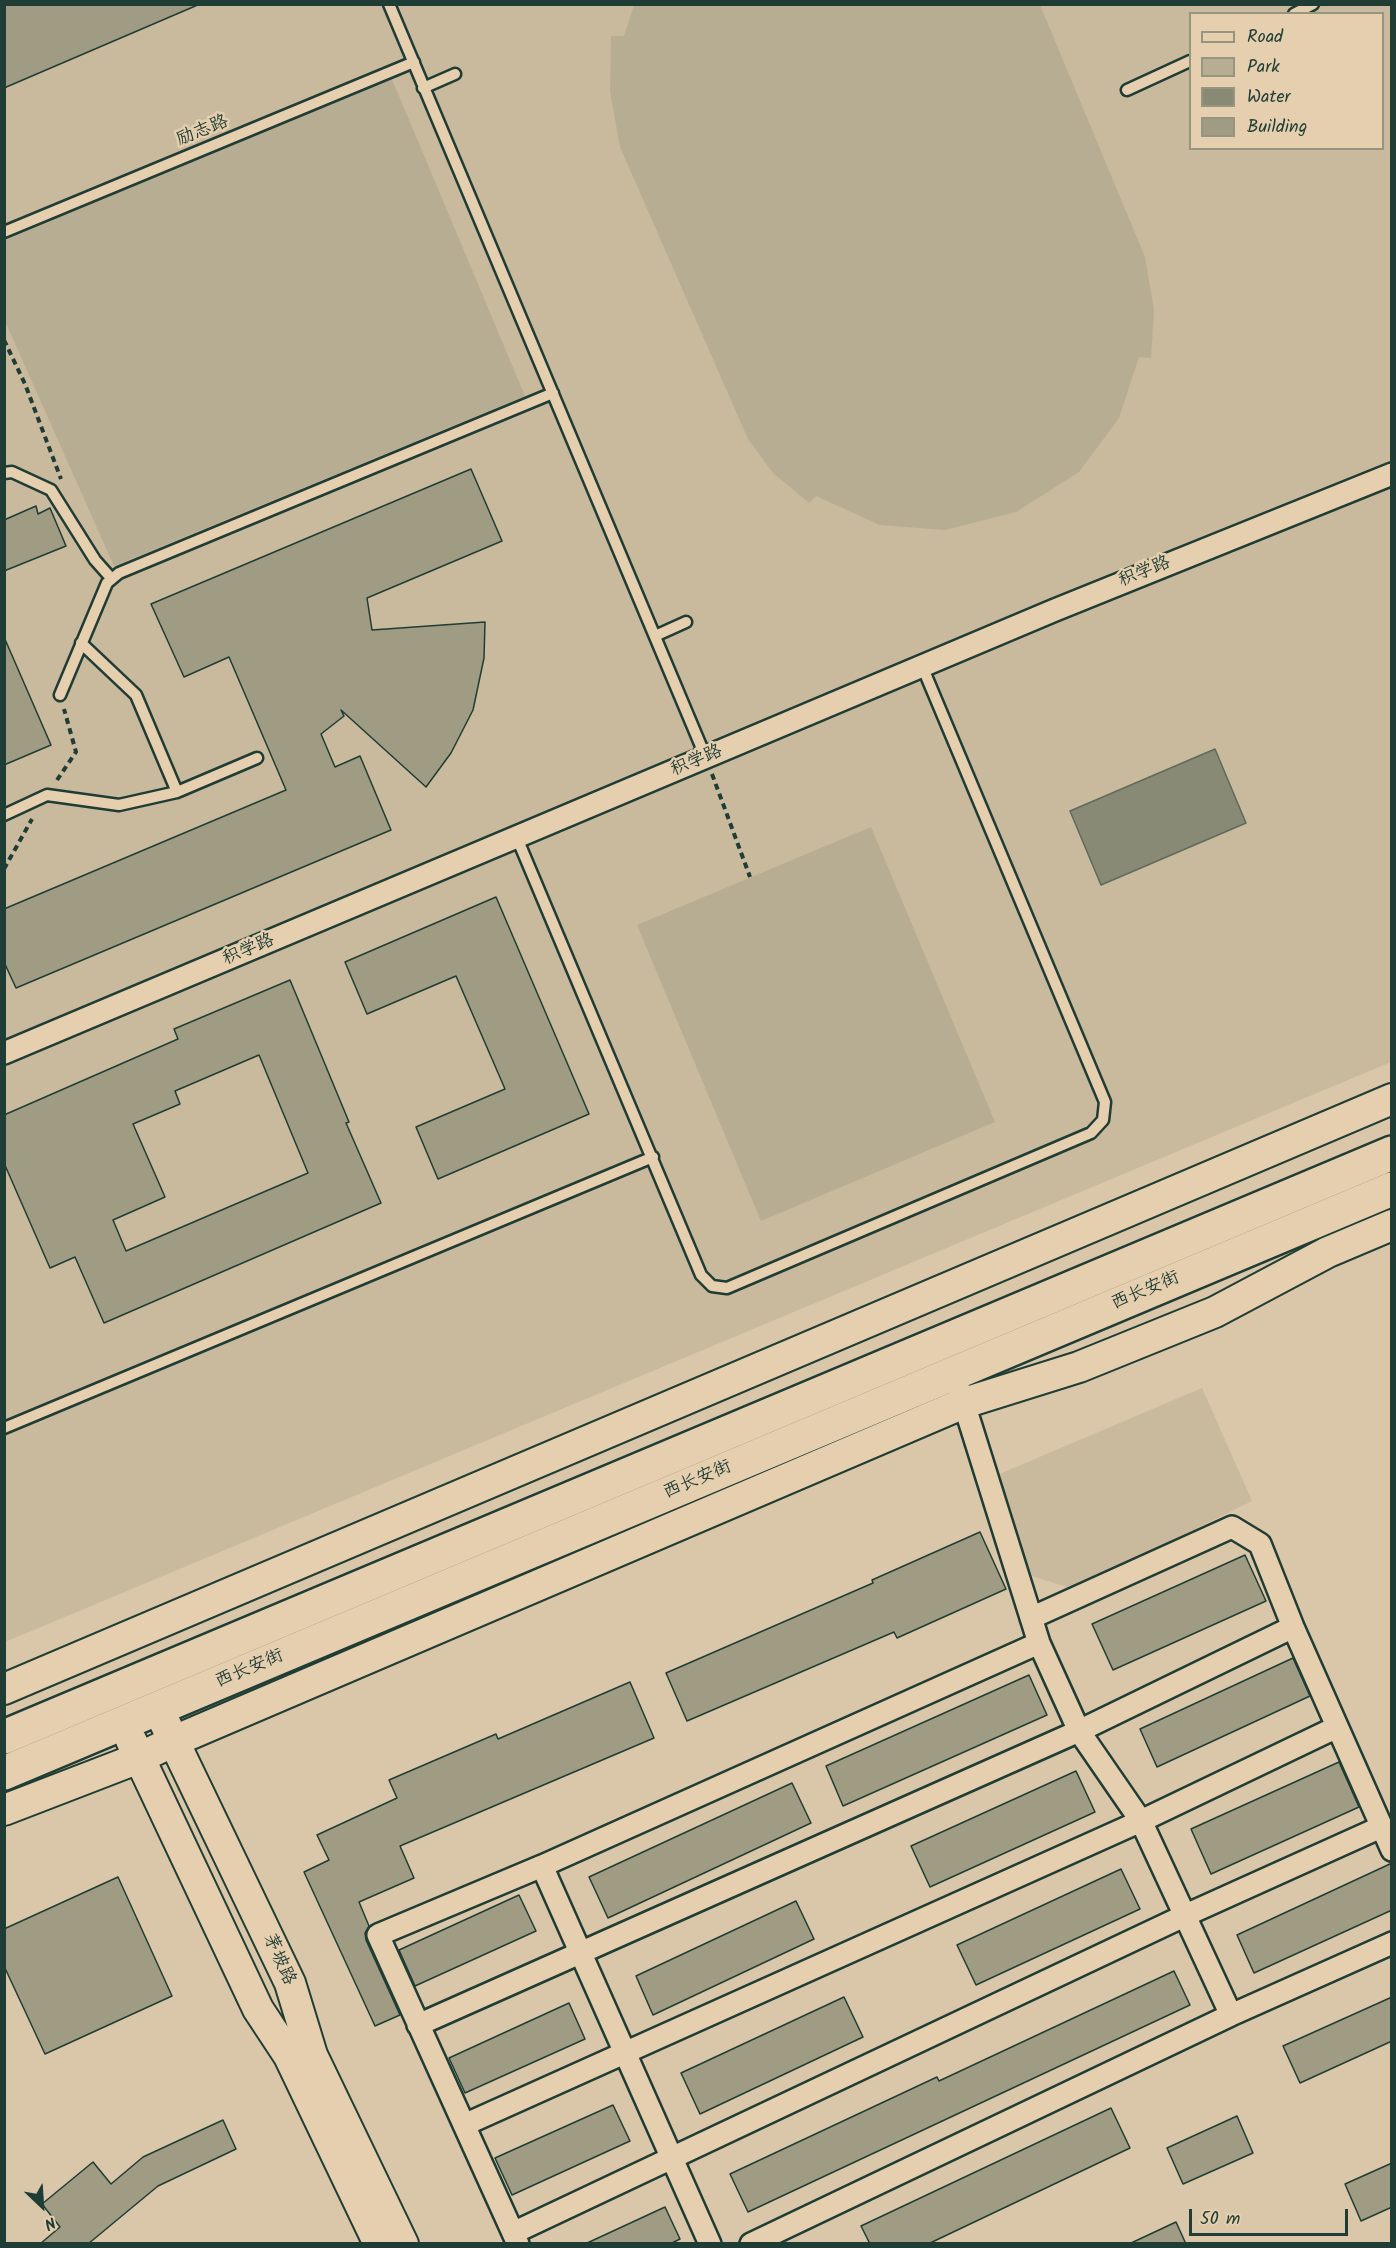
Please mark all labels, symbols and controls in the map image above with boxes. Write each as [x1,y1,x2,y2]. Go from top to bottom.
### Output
legend [1189,12,1384,150]
text: Road [1247,23,1283,52]
text: Park [1247,53,1280,82]
text: Water [1247,83,1291,112]
street label: 励志路 [174,112,232,152]
text: Building [1247,113,1307,142]
street label: 积学路 [1116,553,1174,593]
street label: 积学路 [668,742,726,782]
street label: 积学路 [220,931,278,971]
street label: 西长安街 [1109,1268,1183,1316]
street label: 西长安街 [661,1457,735,1505]
street label: 西长安街 [213,1646,287,1694]
street label: 茅坡路 [257,1931,299,1989]
north arrow [12,2176,72,2236]
scale bar [1192,2197,1351,2235]
text: 50 m [1200,2205,1240,2234]
text: N [40,2209,60,2236]

